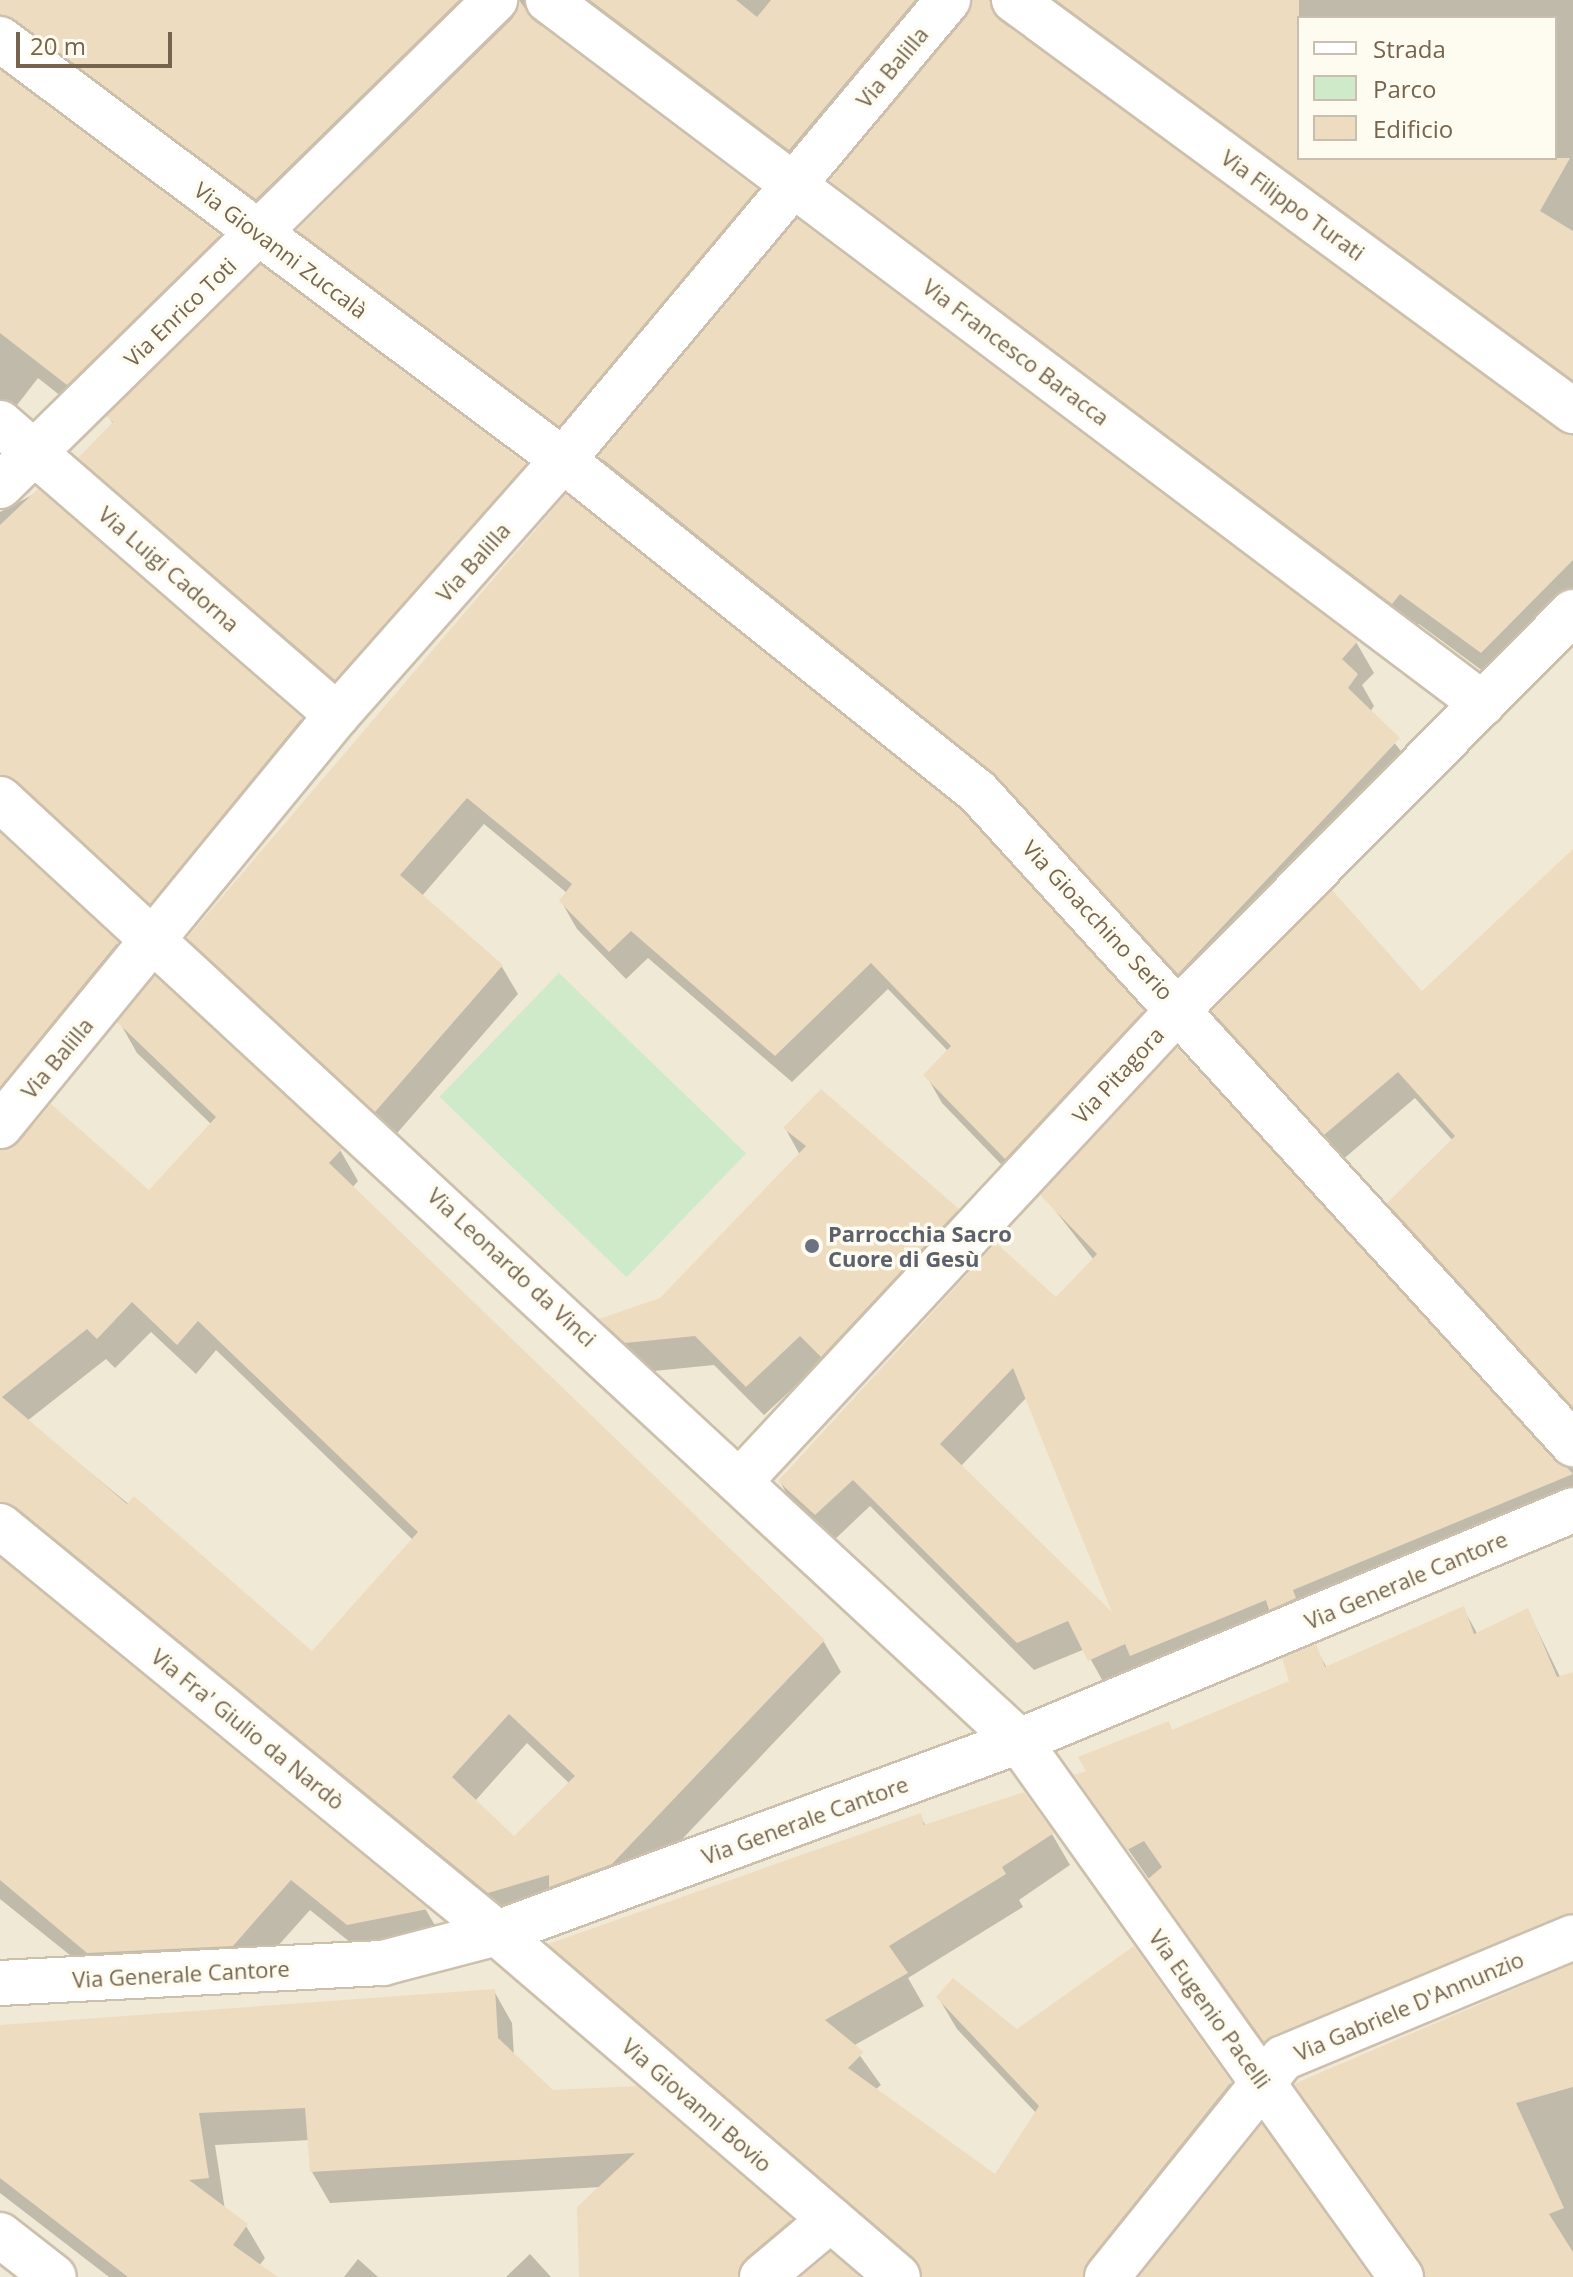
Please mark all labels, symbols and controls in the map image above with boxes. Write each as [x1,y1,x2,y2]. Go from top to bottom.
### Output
scale bar [20,16,176,66]
legend [1297,16,1557,160]
street label: Via Balilla [851,21,933,113]
text: 20 m [30,29,86,62]
text: Strada [1373,32,1446,65]
text: Parco [1373,72,1437,105]
text: Edificio [1373,112,1453,145]
street label: Via Filippo Turati [1216,144,1370,266]
street label: Via Giovanni Zuccalà [189,176,373,324]
street label: Via Enrico Toti [119,252,241,372]
street label: Via Francesco Baracca [918,273,1114,431]
street label: Via Luigi Cadorna [93,501,245,637]
street label: Via Balilla [431,517,515,607]
street label: Via Gioacchino Serio [1017,835,1179,1005]
street label: Via Balilla [16,1012,98,1104]
street label: Via Pitagora [1067,1021,1169,1129]
street label: Via Leonardo da Vinci [422,1182,602,1352]
place label: Parrocchia Sacro Cuore di Gesù [828,1220,1012,1272]
marker: Parrocchia Sacro Cuore di Gesù [803,1237,821,1255]
street label: Via Generale Cantore [1301,1525,1511,1635]
street label: Via Fra' Giulio da Nardò [146,1643,350,1815]
street label: Via Generale Cantore [698,1770,912,1870]
street label: Via Eugenio Pacelli [1144,1925,1276,2093]
street label: Via Gabriele D'Annunzio [1290,1946,1528,2066]
street label: Via Generale Cantore [72,1955,290,1993]
street label: Via Giovanni Bovio [617,2033,777,2177]

